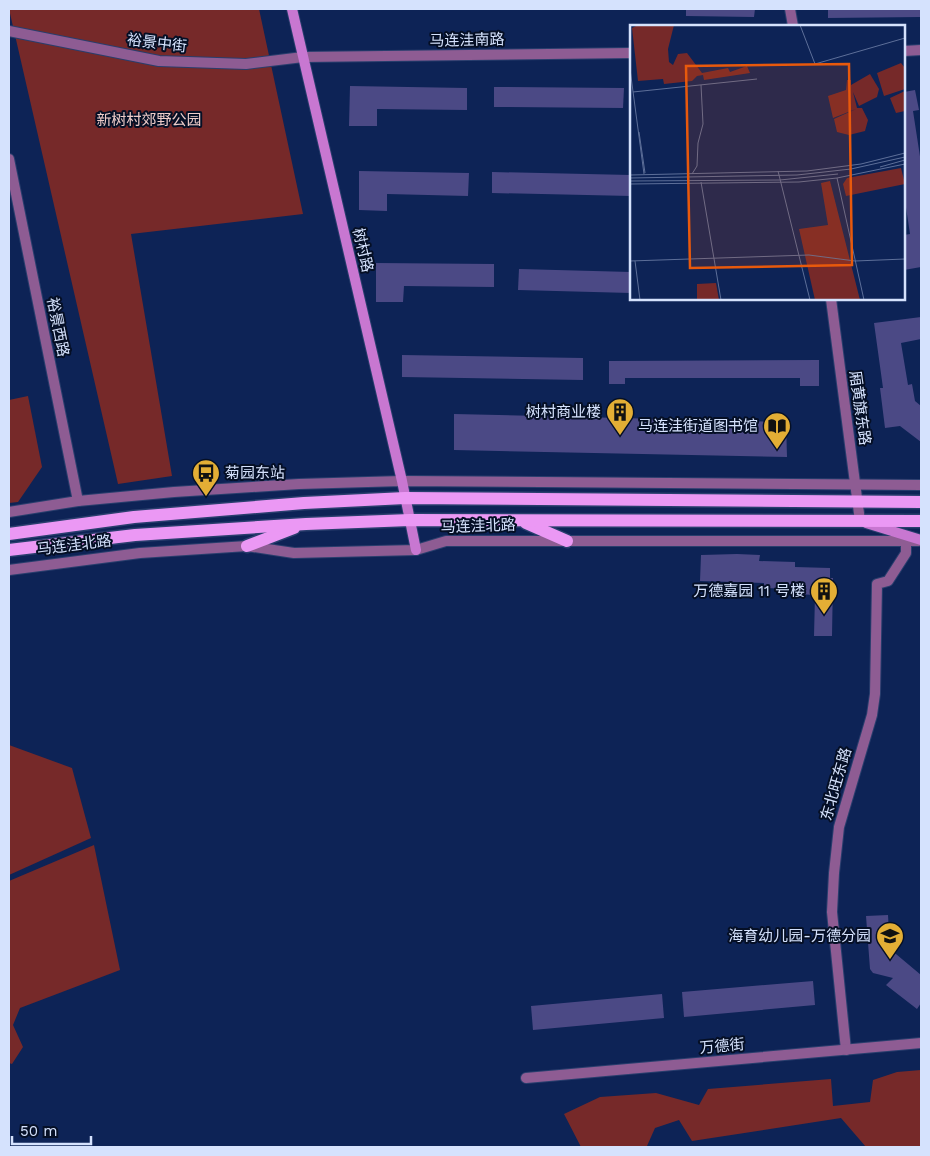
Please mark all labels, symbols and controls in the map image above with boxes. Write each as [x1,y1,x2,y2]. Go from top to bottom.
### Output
inset map [630,25,905,300]
street label: 裕景中街 [126,30,188,56]
street label: 马连洼南路 [429,30,505,50]
park label: 新树村郊野公园 [96,111,202,129]
street label: 树村路 [349,226,377,274]
street label: 裕景西路 [43,296,73,358]
street label: 厢黄旗东路 [846,370,874,446]
building icon: 树村商业楼 [605,397,635,436]
place label: 树村商业楼 [526,403,601,421]
library icon: 马连洼街道图书馆 [762,411,792,450]
place label: 马连洼街道图书馆 [638,417,758,435]
bus stop icon: 菊园东站 [191,458,221,497]
place label: 菊园东站 [225,464,285,482]
street label: 马连洼北路 [440,516,516,536]
street label: 马连洼北路 [36,531,112,559]
building icon: 万德嘉园 11 号楼 [809,576,839,615]
place label: 万德嘉园 11 号楼 [693,582,805,600]
street label: 东北旺东路 [817,745,855,823]
school or university icon: 海育幼儿园-万德分园 [875,921,905,960]
place label: 海育幼儿园-万德分园 [728,927,871,945]
street label: 万德街 [699,1035,745,1057]
scale bar [12,1114,91,1146]
text: 50 m [20,1122,57,1140]

